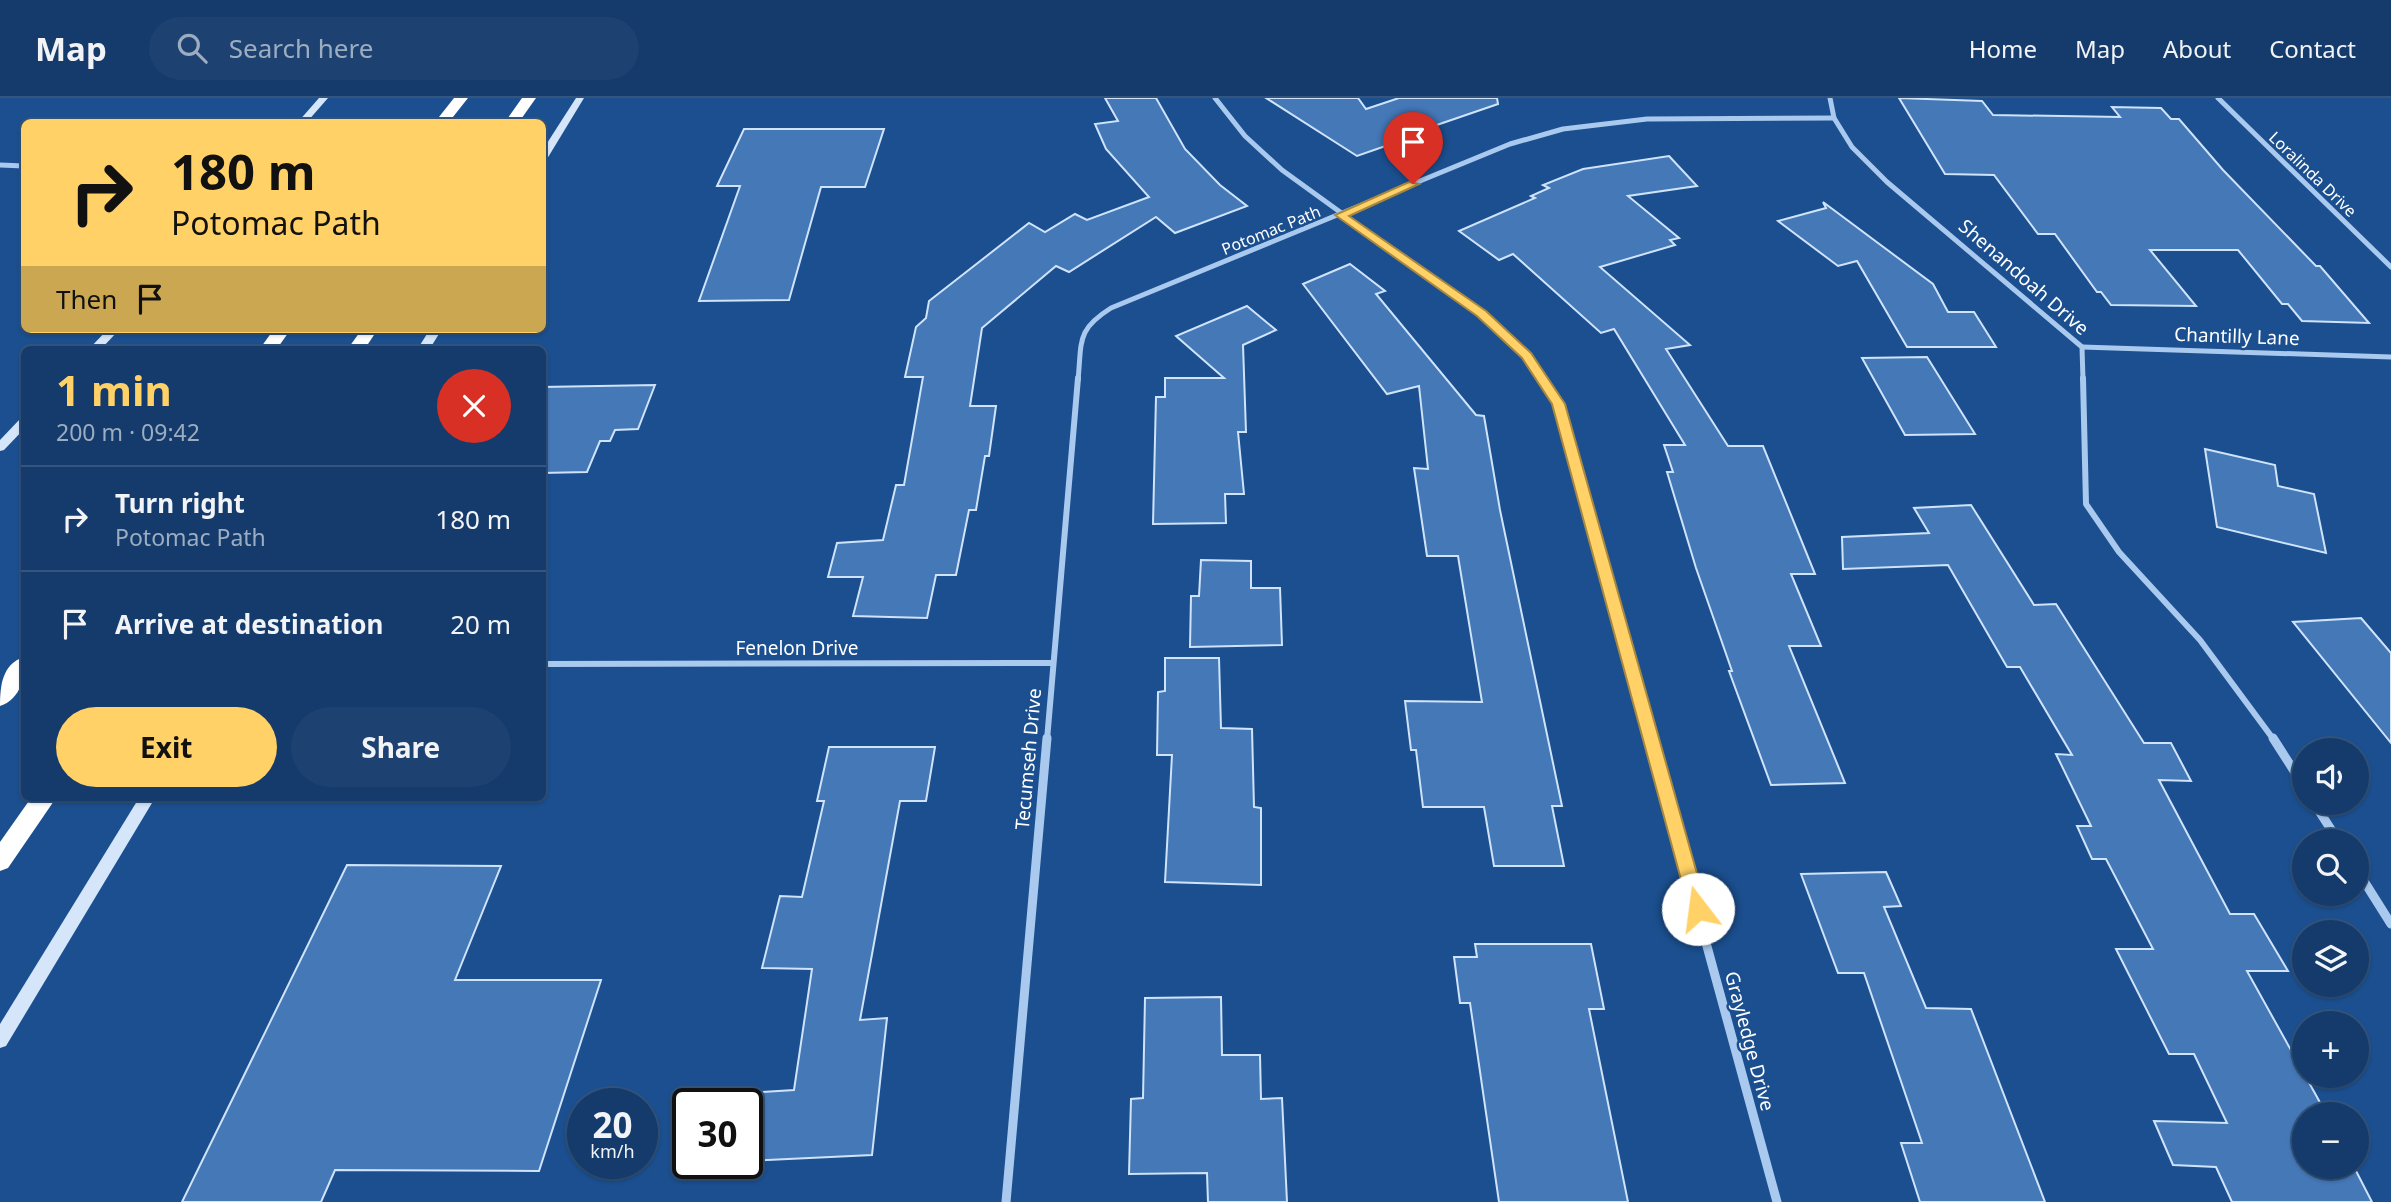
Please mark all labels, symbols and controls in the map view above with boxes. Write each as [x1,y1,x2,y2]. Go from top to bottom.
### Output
search box [149,17,639,80]
text: Map [35,26,107,71]
icon: search [173,29,211,67]
text: Search here [229,30,373,66]
text: Home [1969,32,2037,65]
text: Map [2075,32,2125,65]
text: About [2163,32,2231,65]
text: Contact [2269,32,2356,65]
pin [1383,112,1443,184]
icon: arrive [1394,123,1432,161]
street label: Loralinda Drive [2264,126,2362,222]
text: 180 m [171,138,316,204]
icon: right [56,147,147,238]
street label: Potomac Path [1218,200,1324,260]
text: Potomac Path [171,201,381,244]
street label: Shenandoah Drive [1953,213,2095,341]
icon: arrive [131,280,169,318]
text: Then [56,281,117,317]
street label: Chantilly Lane [2174,321,2300,351]
text: 1 min [56,361,172,418]
button: close [437,369,511,443]
text: 200 m · 09:42 [56,416,200,448]
text: Turn right [115,485,245,521]
icon: right [56,500,94,538]
text: 180 m [435,501,511,537]
text: Potomac Path [115,521,266,553]
icon: arrive [56,605,94,643]
text: Arrive at destination [115,606,384,642]
text: 20 m [450,606,511,642]
street label: Fenelon Drive [735,635,859,661]
street label: Tecumseh Drive [1009,687,1047,831]
button: Exit [56,707,277,787]
button: Share [291,707,511,787]
map controls [2292,738,2369,1179]
button: sound [2292,738,2369,815]
button: search [2292,829,2369,906]
position arrow [1661,872,1735,946]
button: layers [2292,920,2369,997]
street label: Grayledge Drive [1719,968,1781,1114]
button: + [2292,1011,2369,1088]
speed limit sign: 30 [672,1088,763,1179]
text: 20 [592,1101,633,1148]
button: − [2292,1102,2369,1179]
text: km/h [590,1139,635,1163]

